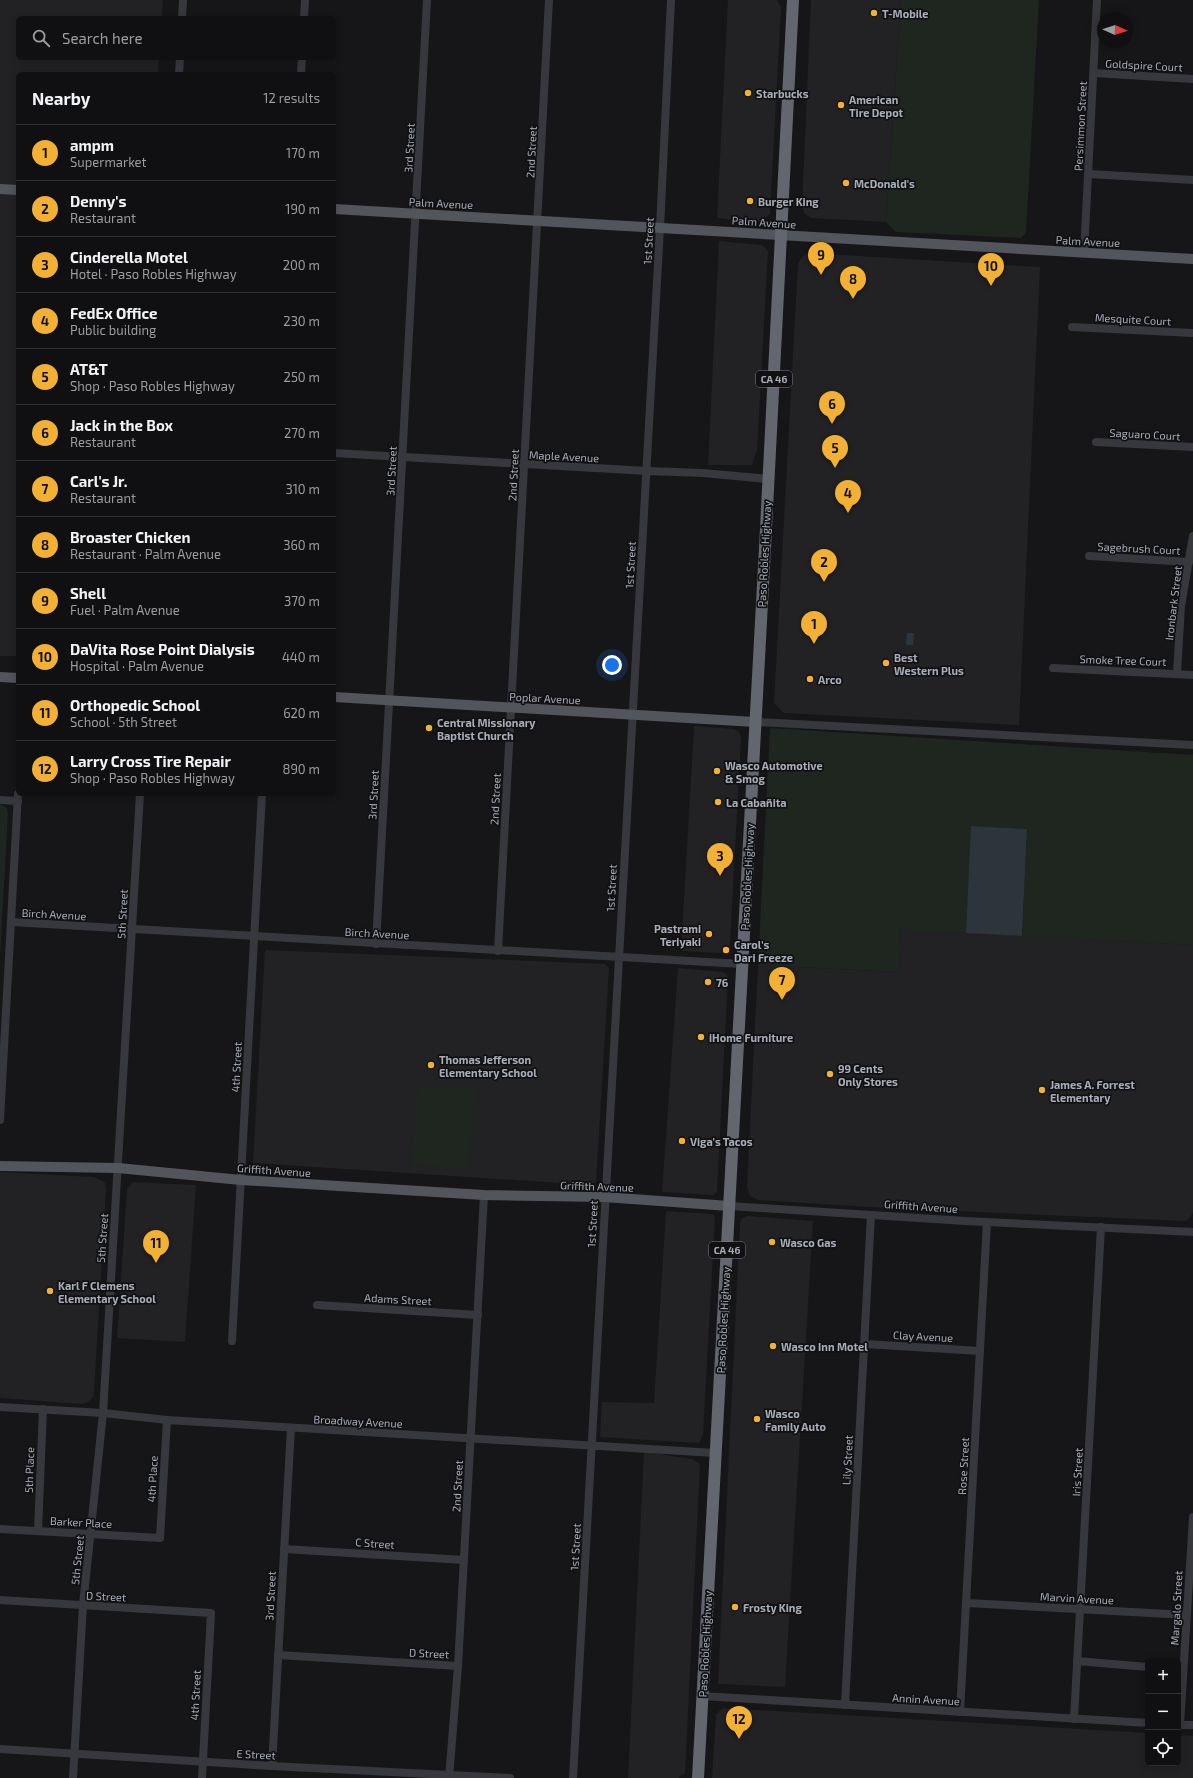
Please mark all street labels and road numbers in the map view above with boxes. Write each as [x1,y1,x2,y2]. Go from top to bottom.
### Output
street label: Goldspire Court [1105,56,1183,74]
street label: Persimmon Street [1071,81,1089,171]
street label: 3rd Street [401,123,417,173]
street label: 2nd Street [523,126,539,178]
street label: Palm Avenue [408,195,474,211]
street label: Palm Avenue [731,213,797,231]
street label: 1st Street [640,217,656,265]
street label: Palm Avenue [1055,233,1121,249]
street label: Mesquite Court [1095,311,1171,327]
road number: CA 46 [756,371,792,387]
street label: Saguaro Court [1109,426,1181,442]
street label: 3rd Street [383,446,399,496]
street label: Maple Avenue [529,448,600,464]
street label: 2nd Street [505,449,521,501]
street label: Paso Robles Highway [755,500,773,608]
street label: Sagebrush Court [1097,539,1181,557]
street label: 1st Street [622,541,638,589]
street label: Ironbark Street [1162,565,1184,641]
street label: Smoke Tree Court [1079,652,1167,668]
street label: Poplar Avenue [509,690,581,706]
street label: 3rd Street [365,770,381,820]
street label: 2nd Street [487,773,503,825]
street label: Paso Robles Highway [738,823,756,931]
street label: 1st Street [603,864,619,912]
street label: 5th Street [114,889,130,939]
street label: Birch Avenue [21,906,87,922]
street label: Birch Avenue [344,925,410,941]
street label: 4th Street [228,1042,244,1092]
street label: Griffith Avenue [237,1161,311,1179]
street label: Griffith Avenue [560,1178,634,1194]
street label: Griffith Avenue [884,1197,958,1215]
street label: 1st Street [584,1200,600,1248]
street label: 5th Street [94,1213,110,1263]
road number: CA 46 [709,1242,745,1258]
street label: Paso Robles Highway [714,1266,732,1374]
street label: Adams Street [364,1291,432,1307]
street label: Clay Avenue [893,1328,953,1344]
street label: Broadway Avenue [313,1412,403,1430]
street label: Lily Street [839,1435,855,1485]
street label: Rose Street [955,1437,971,1495]
street label: 5th Place [22,1447,36,1493]
street label: Iris Street [1069,1447,1085,1497]
street label: 4th Place [144,1455,160,1503]
street label: 2nd Street [449,1460,465,1512]
street label: Barker Place [50,1514,113,1530]
street label: 1st Street [567,1523,583,1571]
street label: 5th Street [68,1535,86,1585]
street label: C Street [355,1535,395,1551]
street label: Margalo Street [1168,1570,1184,1646]
street label: 3rd Street [262,1571,278,1621]
street label: D Street [86,1588,126,1604]
street label: Paso Robles Highway [696,1590,714,1698]
street label: Marvin Avenue [1040,1590,1114,1606]
street label: D Street [409,1645,449,1661]
street label: 4th Street [187,1670,203,1720]
street label: Annin Avenue [892,1691,960,1707]
street label: E Street [236,1746,276,1762]

